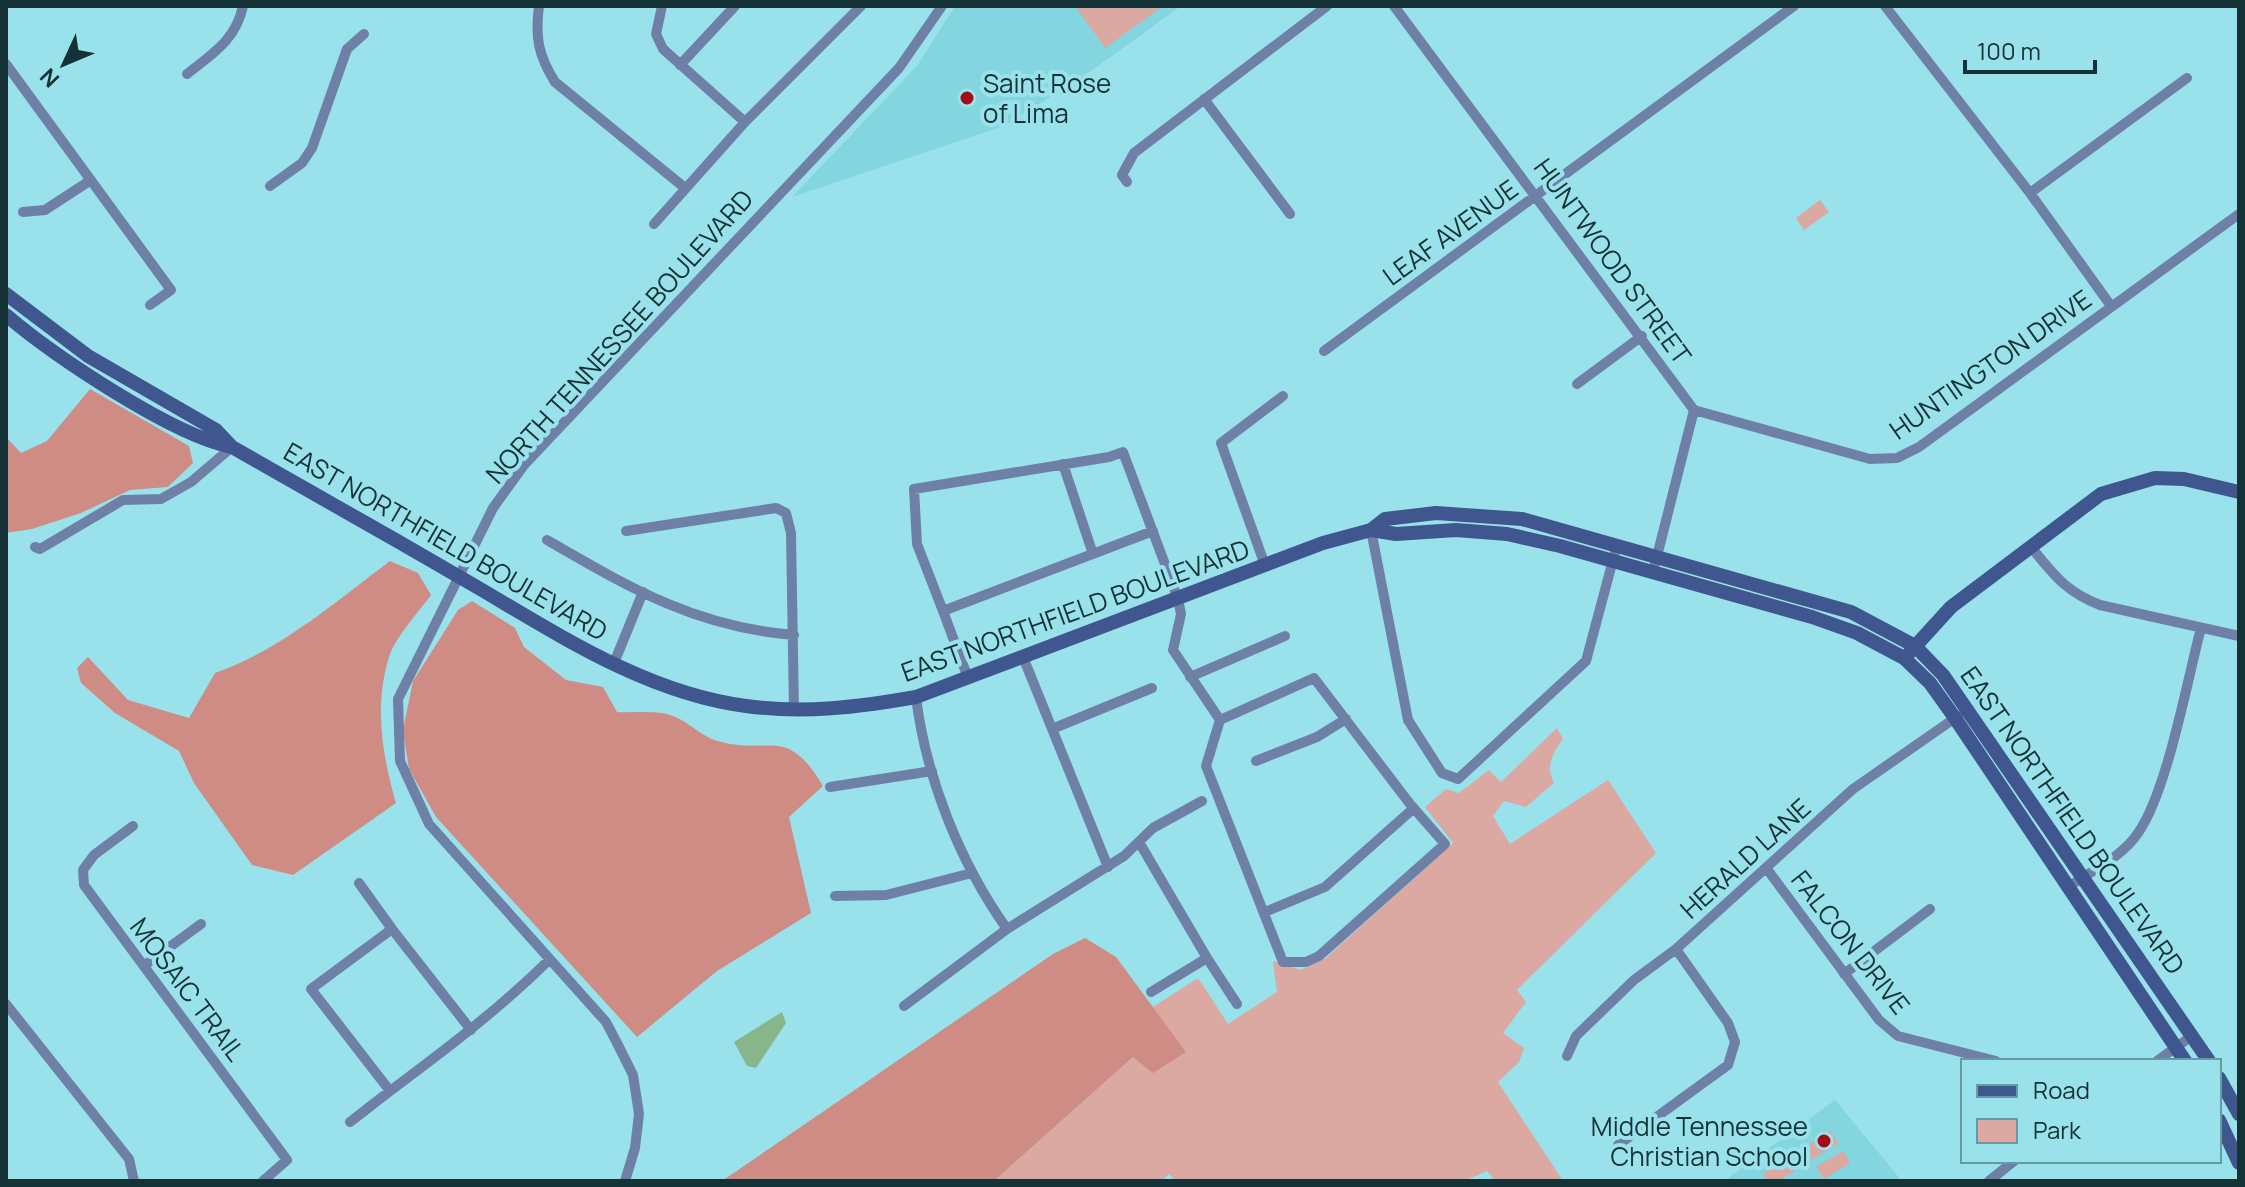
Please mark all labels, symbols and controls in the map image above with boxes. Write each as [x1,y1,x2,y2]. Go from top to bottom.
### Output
north arrow [24,24,104,104]
scale bar [1965,24,2095,74]
text: 100 m [1977,34,2041,67]
text: N [33,62,66,94]
place label: Saint Rose of Lima [983,65,1111,131]
marker: Saint Rose of Lima [958,89,976,107]
street label: HUNTWOOD STREET [1526,151,1700,372]
street label: LEAF AVENUE [1375,171,1525,293]
street label: NORTH TENNESSEE BOULEVARD [477,181,761,491]
street label: HUNTINGTON DRIVE [1882,281,2098,447]
street label: EAST NORTHFIELD BOULEVARD [278,433,614,649]
street label: EAST NORTHFIELD BOULEVARD [896,530,1254,690]
street label: EAST NORTHFIELD BOULEVARD [1953,659,2193,981]
street label: HERALD LANE [1672,790,1818,926]
street label: FALCON DRIVE [1783,863,1919,1021]
street label: MOSAIC TRAIL [122,910,254,1068]
legend [1961,1059,2221,1163]
text: Road [2033,1073,2090,1106]
place label: Middle Tennessee Christian School [1591,1108,1808,1174]
text: Park [2033,1113,2082,1146]
marker: Middle Tennessee Christian School [1815,1132,1833,1150]

